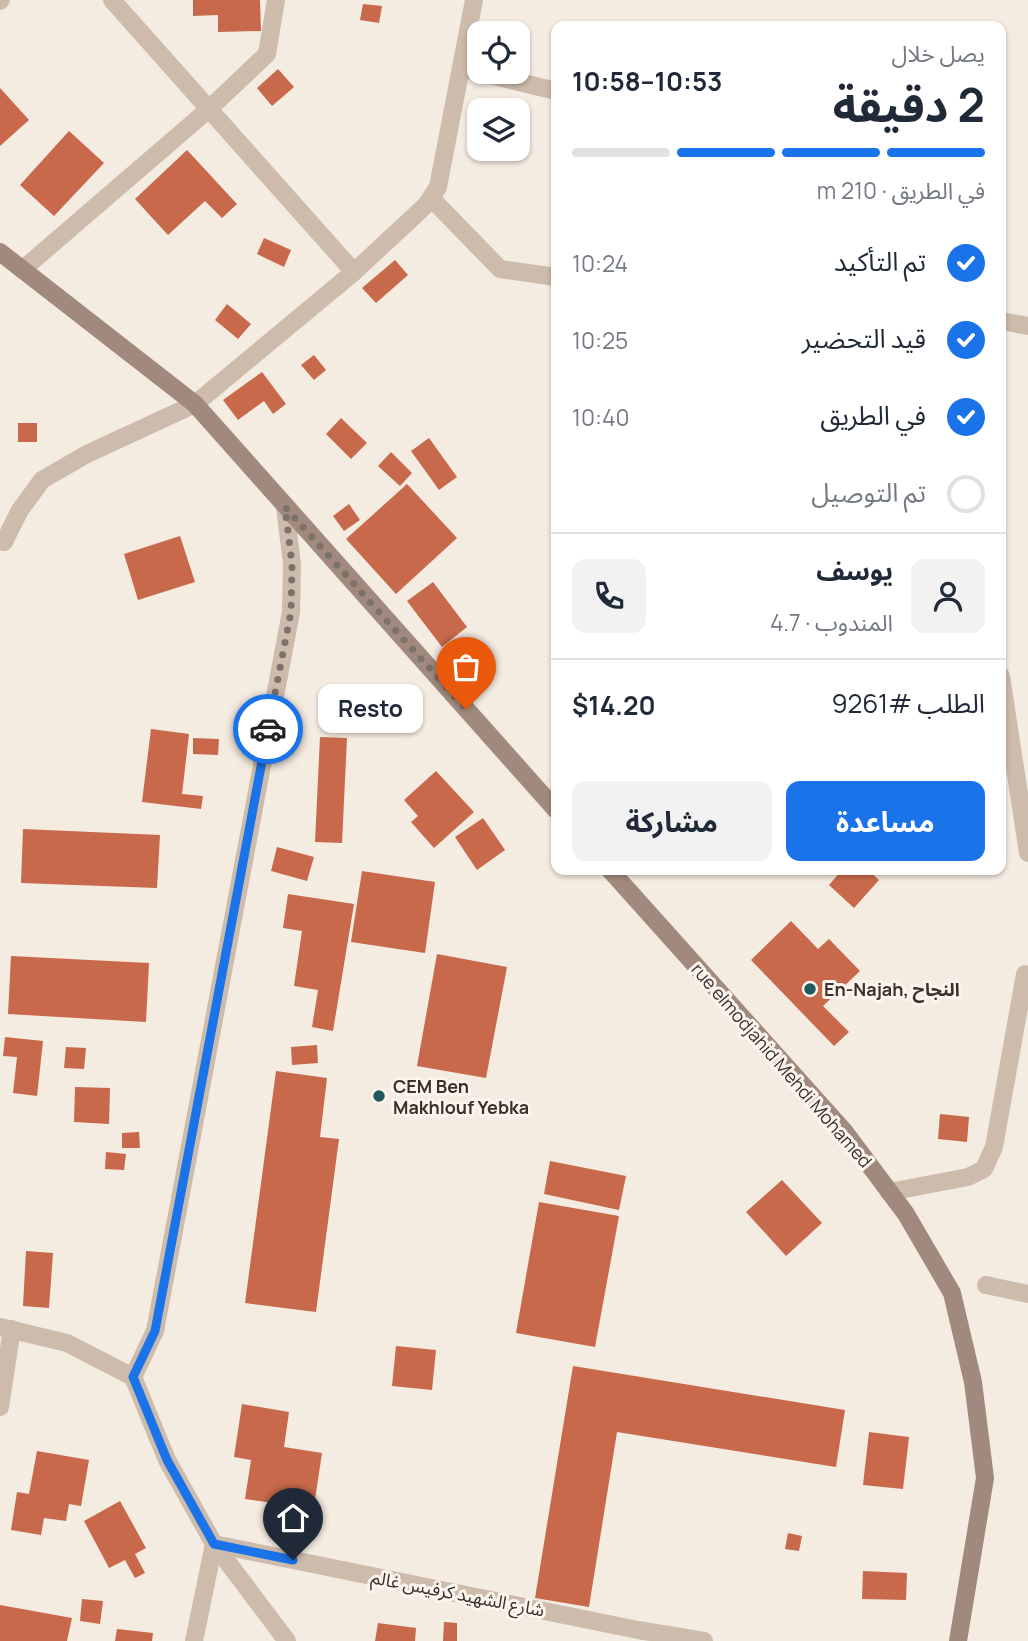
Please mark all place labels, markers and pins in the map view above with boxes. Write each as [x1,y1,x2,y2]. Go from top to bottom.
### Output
pin [436,637,496,709]
callout: Resto [319,684,424,734]
place label: En-Najah, النجاح [824,977,960,1003]
marker: En-Najah, النجاح [802,981,818,997]
place label: CEM Ben Makhlouf Yebka [393,1074,529,1119]
marker: CEM Ben Makhlouf Yebka [371,1088,387,1104]
pin [263,1488,323,1560]

